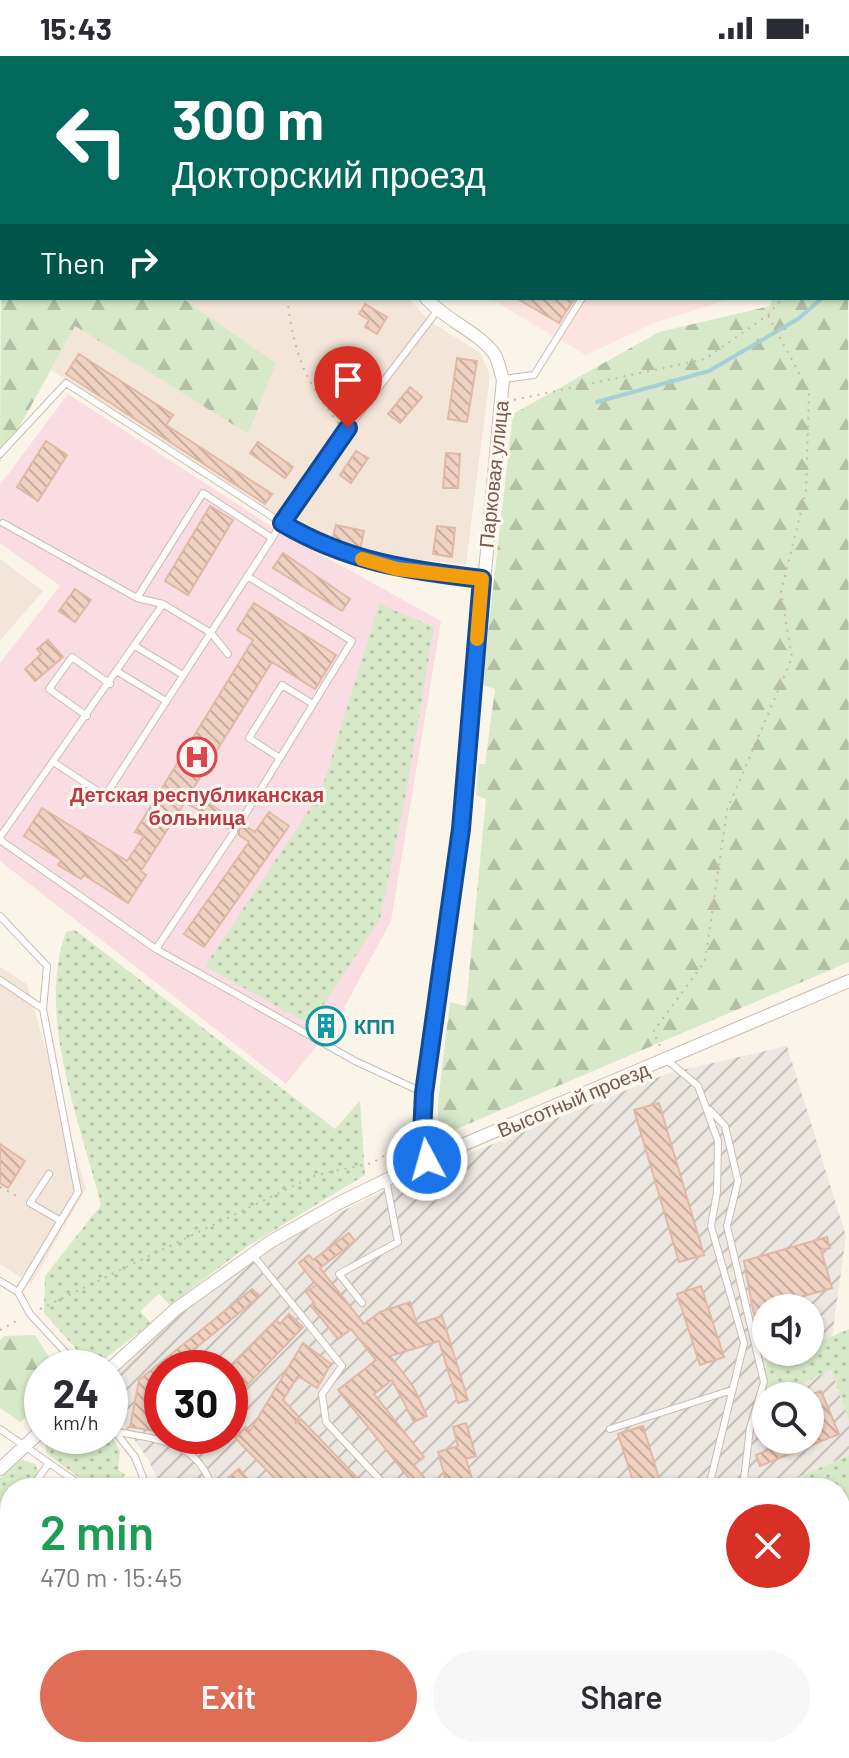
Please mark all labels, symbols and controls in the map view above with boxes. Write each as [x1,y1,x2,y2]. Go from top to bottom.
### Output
text: 15:43 [40,10,112,46]
text: 300 m [172,84,324,151]
icon: left [40,88,144,192]
text: Докторский проезд [172,152,486,195]
icon: right [121,240,165,284]
text: Then [40,244,105,280]
pin [314,346,382,428]
icon: arrive [326,358,370,402]
street label: Парковая улица [473,398,513,549]
hospital icon: Детская республиканская больница [176,736,218,778]
place label: Детская республиканская больница [70,782,324,829]
building icon: КПП [305,1005,347,1047]
place label: КПП [354,1014,395,1038]
street label: Высотный проезд [493,1056,653,1142]
position arrow [385,1118,469,1202]
map controls [752,1294,824,1454]
button: sound [752,1294,824,1366]
speed limit sign: 30 [144,1350,248,1454]
text: 24 [53,1368,99,1416]
button: search [752,1382,824,1454]
text: km/h [53,1410,99,1434]
text: 2 min [40,1502,154,1560]
button: close [726,1504,810,1588]
text: 470 m · 15:45 [40,1561,182,1592]
button: Exit [40,1650,417,1742]
button: Share [433,1650,810,1742]

